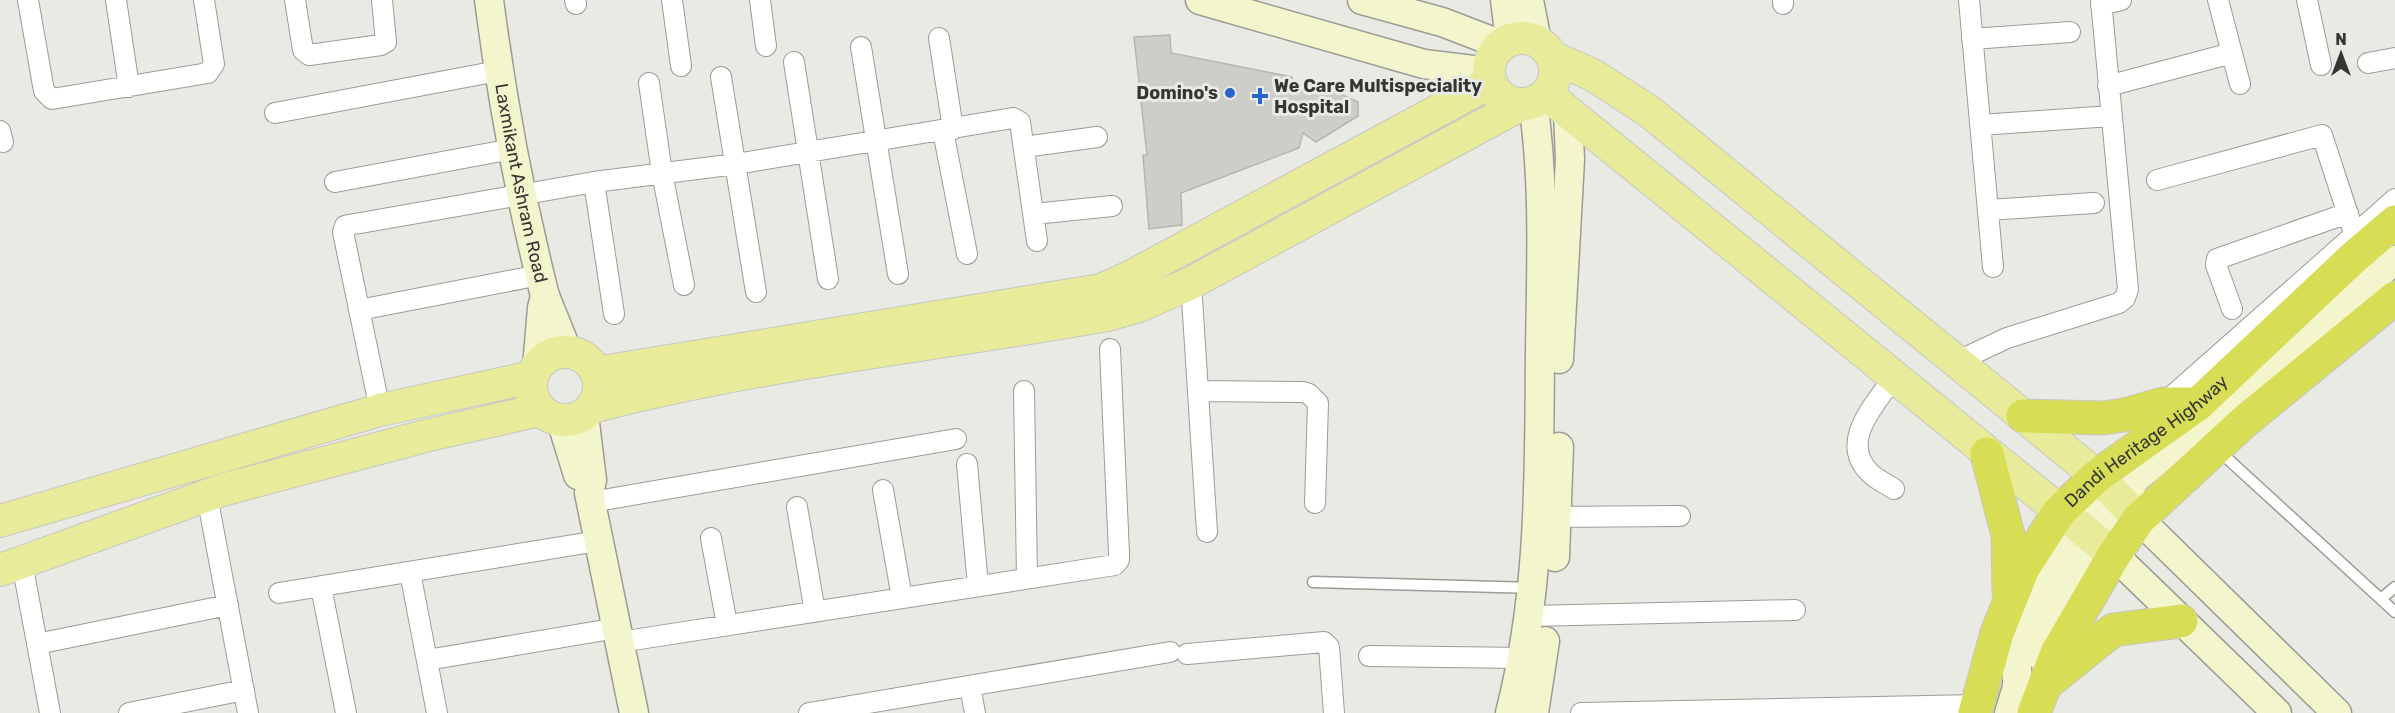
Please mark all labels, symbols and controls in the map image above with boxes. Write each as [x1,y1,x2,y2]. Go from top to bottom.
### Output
north arrow [2311,24,2371,84]
text: N [2335,30,2347,49]
place label: We Care Multispeciality Hospital [1274,75,1482,118]
street label: Laxmikant Ashram Road [490,82,552,285]
place label: Domino's [1136,82,1218,104]
marker: Domino's [1223,86,1237,100]
marker: We Care Multispeciality Hospital [1251,87,1269,105]
street label: Dandi Heritage Highway [2060,371,2233,512]

